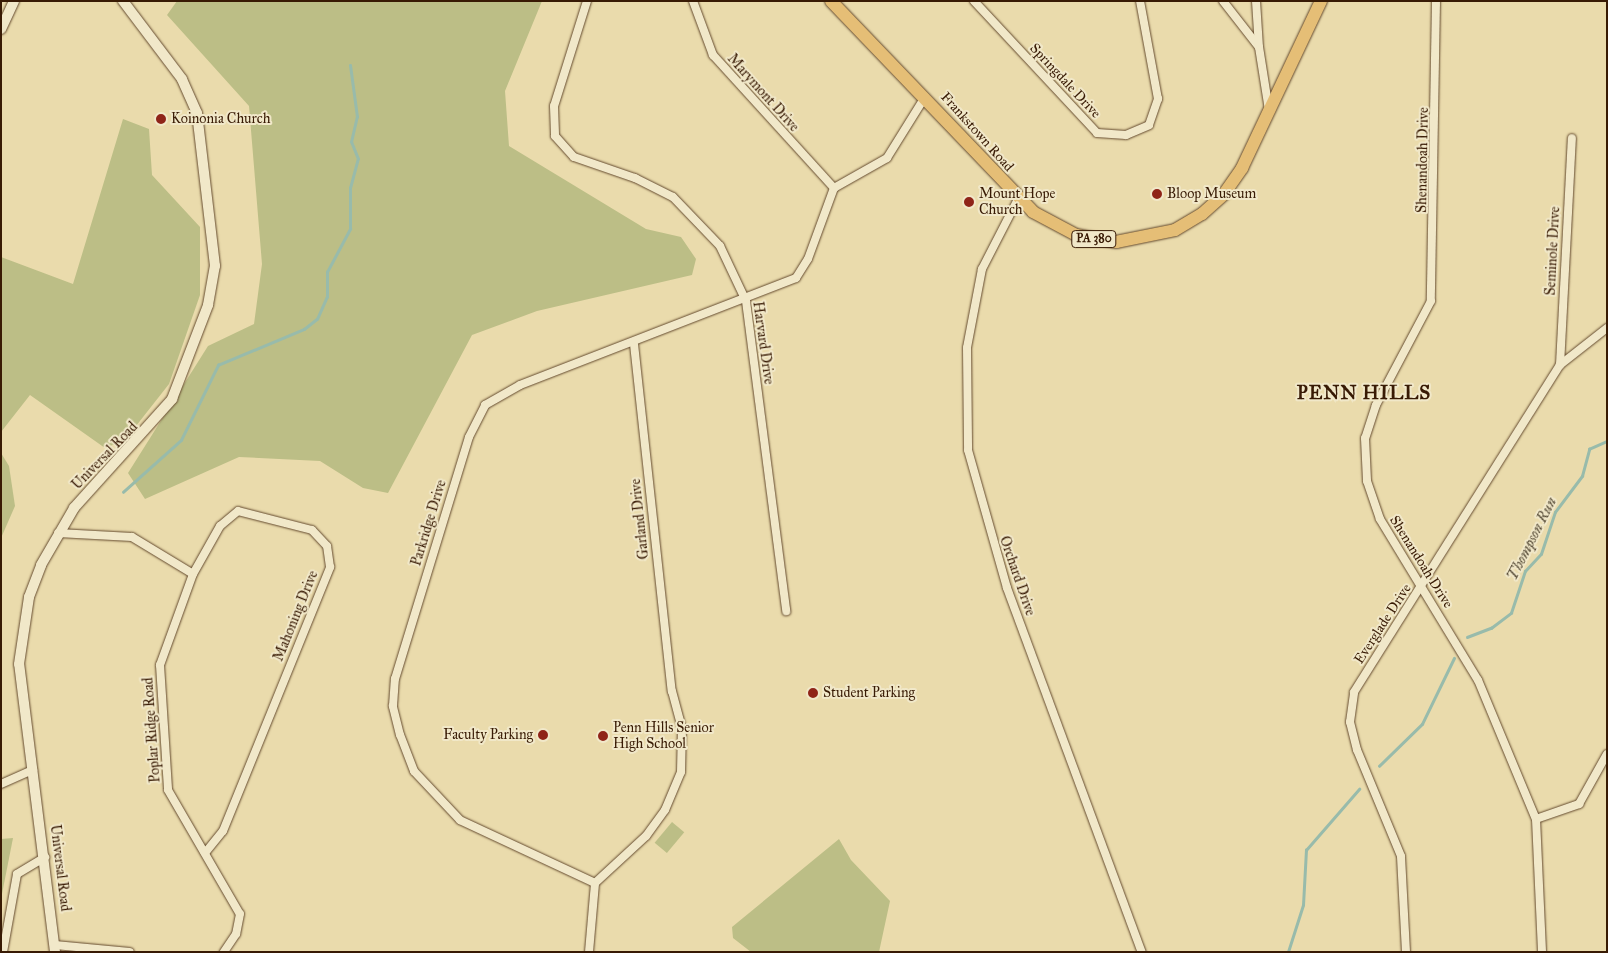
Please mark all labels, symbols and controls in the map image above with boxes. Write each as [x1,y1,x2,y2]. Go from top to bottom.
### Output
street label: Springdale Drive [1026,40,1104,122]
street label: Marymont Drive [724,51,802,135]
street label: Frankstown Road [937,89,1017,175]
street label: Shenandoah Drive [1414,107,1432,213]
place label: Koinonia Church [171,111,270,127]
marker: Koinonia Church [155,113,167,125]
place label: Mount Hope Church [979,186,1055,218]
place label: Bloop Museum [1167,186,1256,202]
marker: Bloop Museum [1151,188,1163,200]
marker: Mount Hope Church [963,196,975,208]
street label: Seminole Drive [1542,206,1564,296]
road number: PA 380 [1070,230,1118,248]
street label: Harvard Drive [749,300,777,386]
district label: PENN HILLS [1296,382,1432,404]
street label: Universal Road [69,419,141,493]
street label: Parkridge Drive [408,478,450,568]
street label: Garland Drive [627,478,653,560]
water label: Thompson Run [1503,495,1561,583]
street label: Shenandoah Drive [1386,513,1456,611]
street label: Orchard Drive [996,534,1038,618]
street label: Mahoning Drive [270,568,322,664]
street label: Everglade Drive [1351,581,1415,667]
street label: Poplar Ridge Road [140,677,164,783]
place label: Student Parking [823,685,915,701]
marker: Student Parking [807,687,819,699]
place label: Penn Hills Senior High School [613,720,714,752]
place label: Faculty Parking [443,727,533,743]
marker: Faculty Parking [537,729,549,741]
marker: Penn Hills Senior High School [597,730,609,742]
street label: Universal Road [46,824,74,912]

